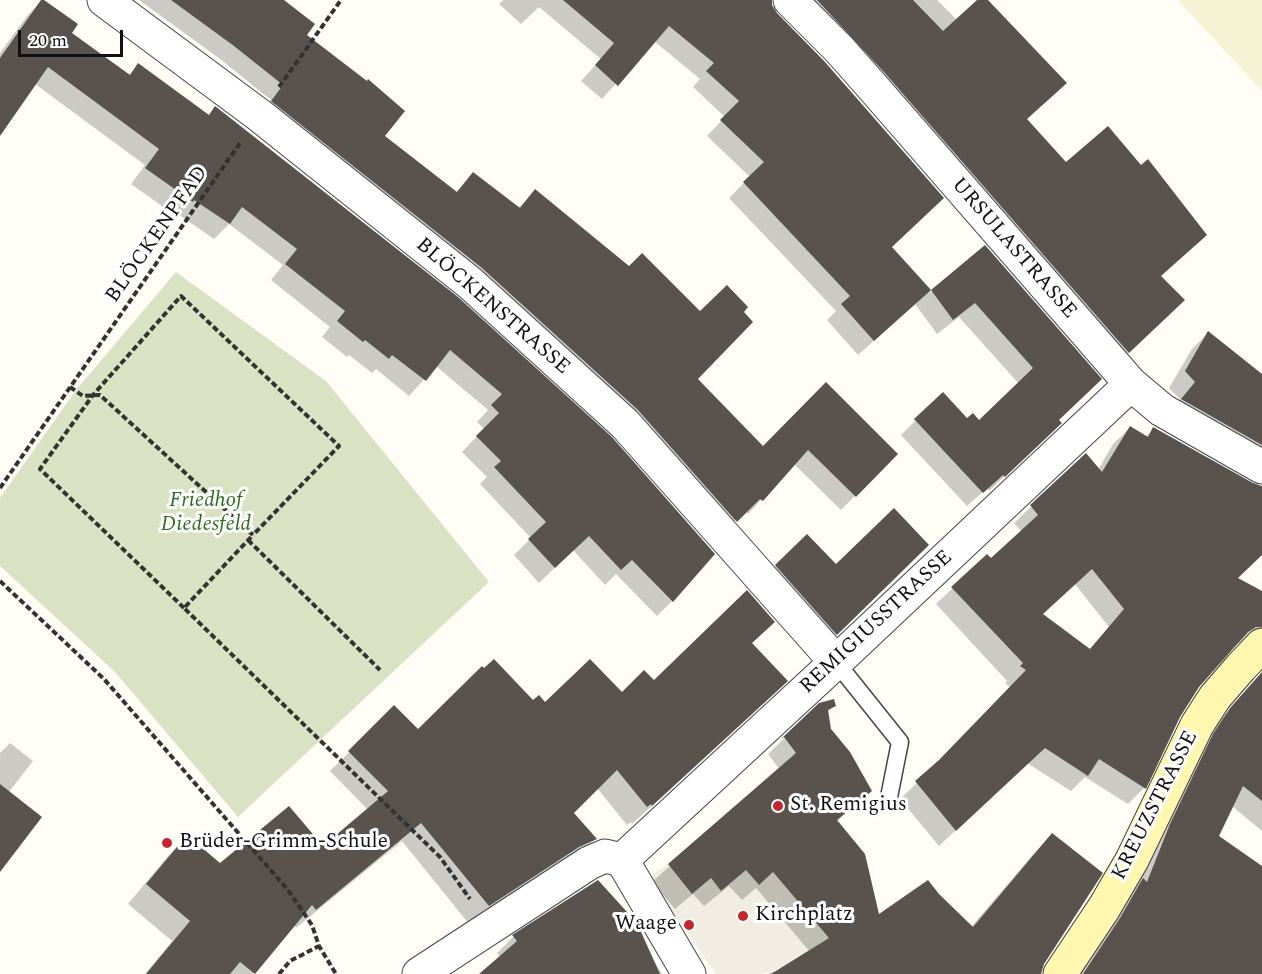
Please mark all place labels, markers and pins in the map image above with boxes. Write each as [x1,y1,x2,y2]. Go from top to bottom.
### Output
place label: St. Remigius [790,793,907,819]
marker: St. Remigius [771,799,785,813]
place label: Brüder-Grimm-Schule [179,830,388,856]
marker: Brüder-Grimm-Schule [160,836,174,850]
place label: Kirchplatz [755,903,853,929]
marker: Kirchplatz [736,909,750,923]
place label: Waage [615,912,677,938]
marker: Waage [682,918,696,932]

